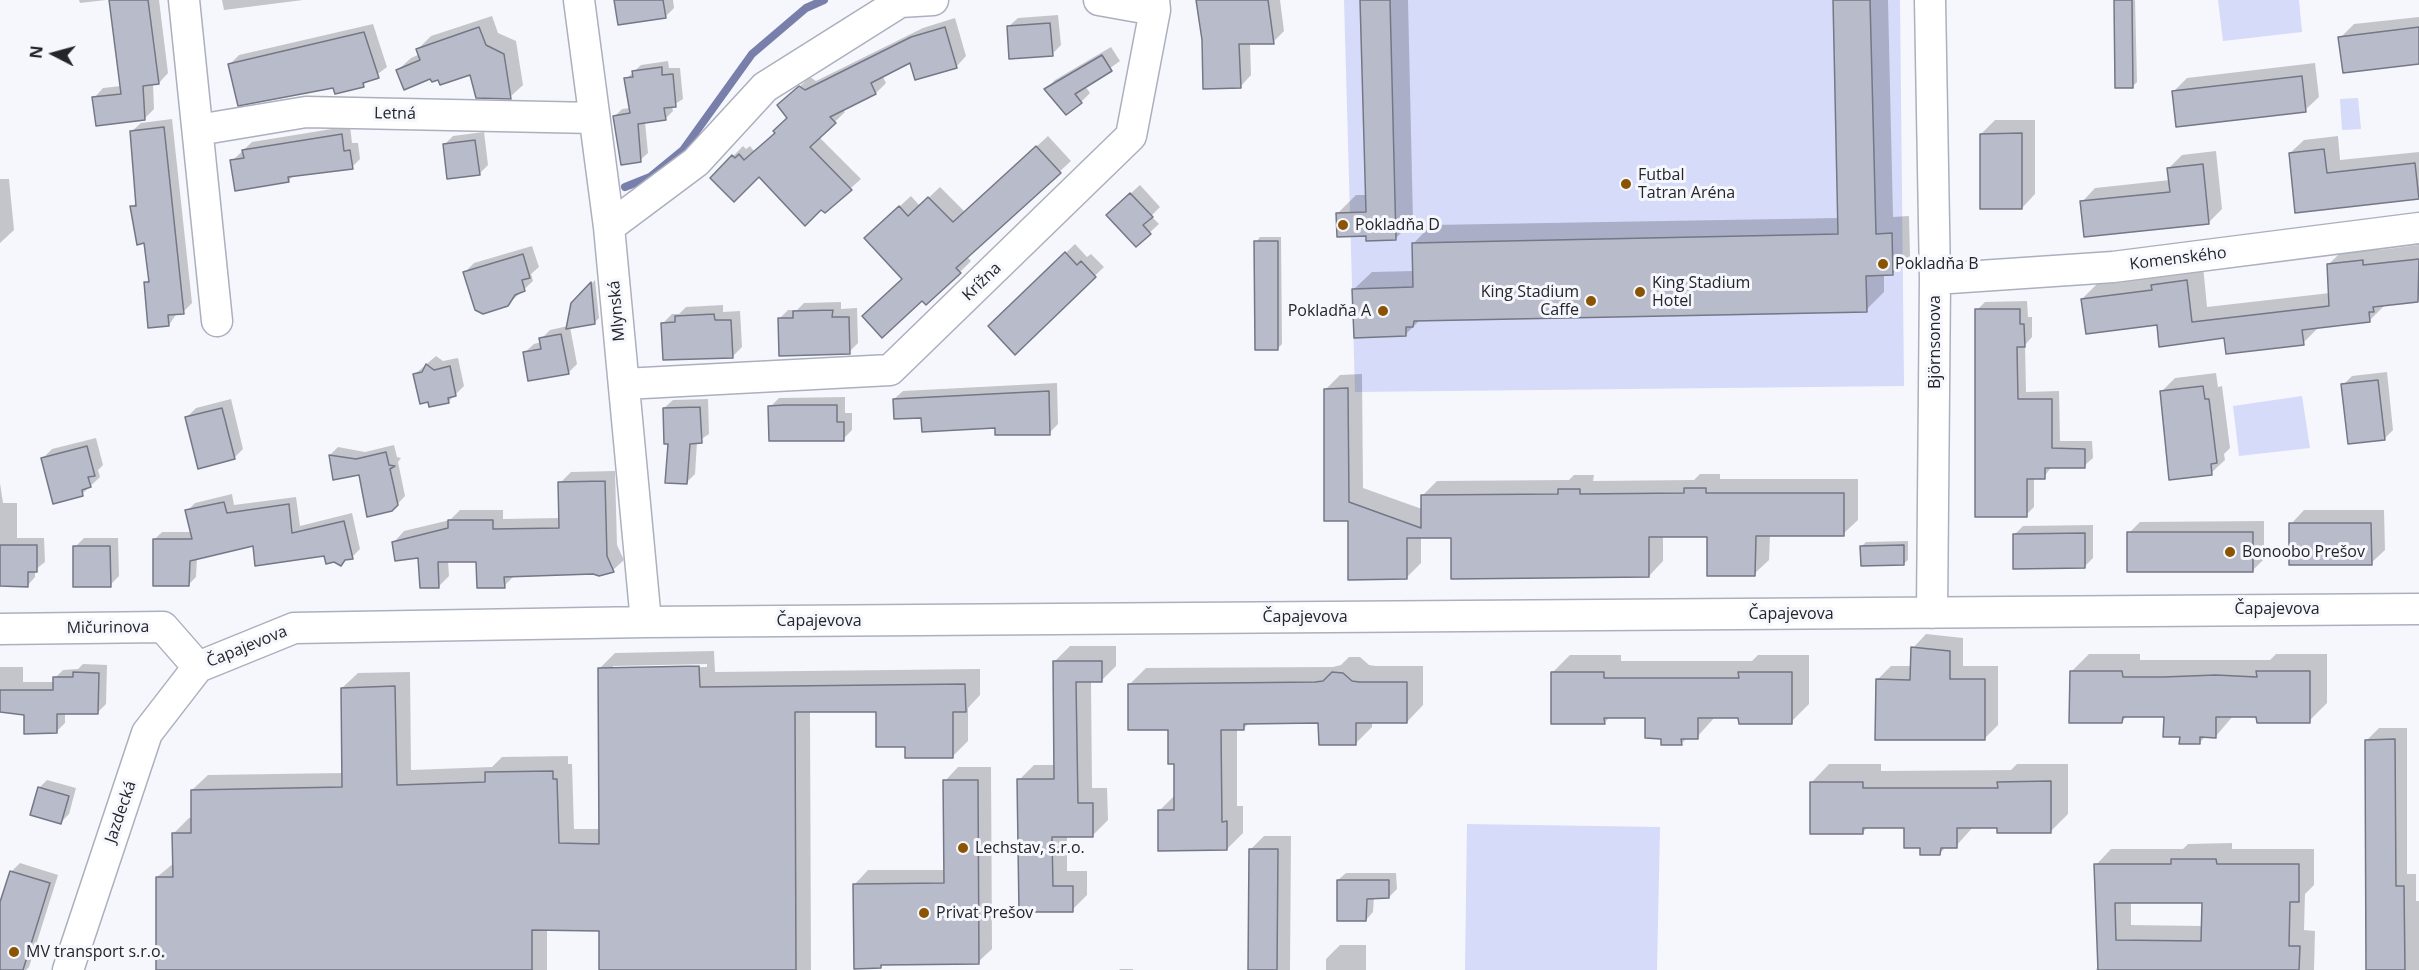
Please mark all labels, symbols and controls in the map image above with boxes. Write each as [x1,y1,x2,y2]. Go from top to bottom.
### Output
north arrow [24,24,84,84]
text: N [24,45,48,60]
street label: Letná [374,104,416,124]
place label: Futbal Tatran Aréna [1638,165,1735,203]
marker: Futbal Tatran Aréna [1619,177,1633,191]
place label: Pokladňa D [1355,215,1440,235]
marker: Pokladňa D [1336,218,1350,232]
street label: Komenského [2128,244,2228,274]
place label: Pokladňa B [1895,254,1979,274]
marker: Pokladňa B [1876,257,1890,271]
street label: Krížna [959,259,1005,305]
place label: King Stadium Hotel [1652,273,1750,311]
street label: Mlynská [605,280,629,342]
place label: King Stadium Caffe [1481,282,1579,320]
marker: King Stadium Hotel [1633,285,1647,299]
marker: King Stadium Caffe [1584,294,1598,308]
street label: Björnsonova [1925,295,1945,389]
place label: Pokladňa A [1288,301,1371,321]
marker: Pokladňa A [1376,304,1390,318]
place label: Bonoobo Prešov [2242,542,2365,562]
marker: Bonoobo Prešov [2223,545,2237,559]
street label: Čapajevova [2234,599,2320,619]
street label: Čapajevova [1748,604,1834,624]
street label: Čapajevova [1262,607,1348,627]
street label: Čapajevova [776,611,862,631]
street label: Mičurinova [66,618,150,638]
street label: Čapajevova [204,622,290,672]
street label: Jazdecká [101,778,141,846]
place label: Lechstav, s.r.o. [975,838,1085,858]
marker: Lechstav, s.r.o. [956,841,970,855]
place label: Privat Prešov [936,903,1033,923]
marker: Privat Prešov [917,906,931,920]
place label: MV transport s.r.o. [26,942,165,962]
marker: MV transport s.r.o. [7,945,21,959]

